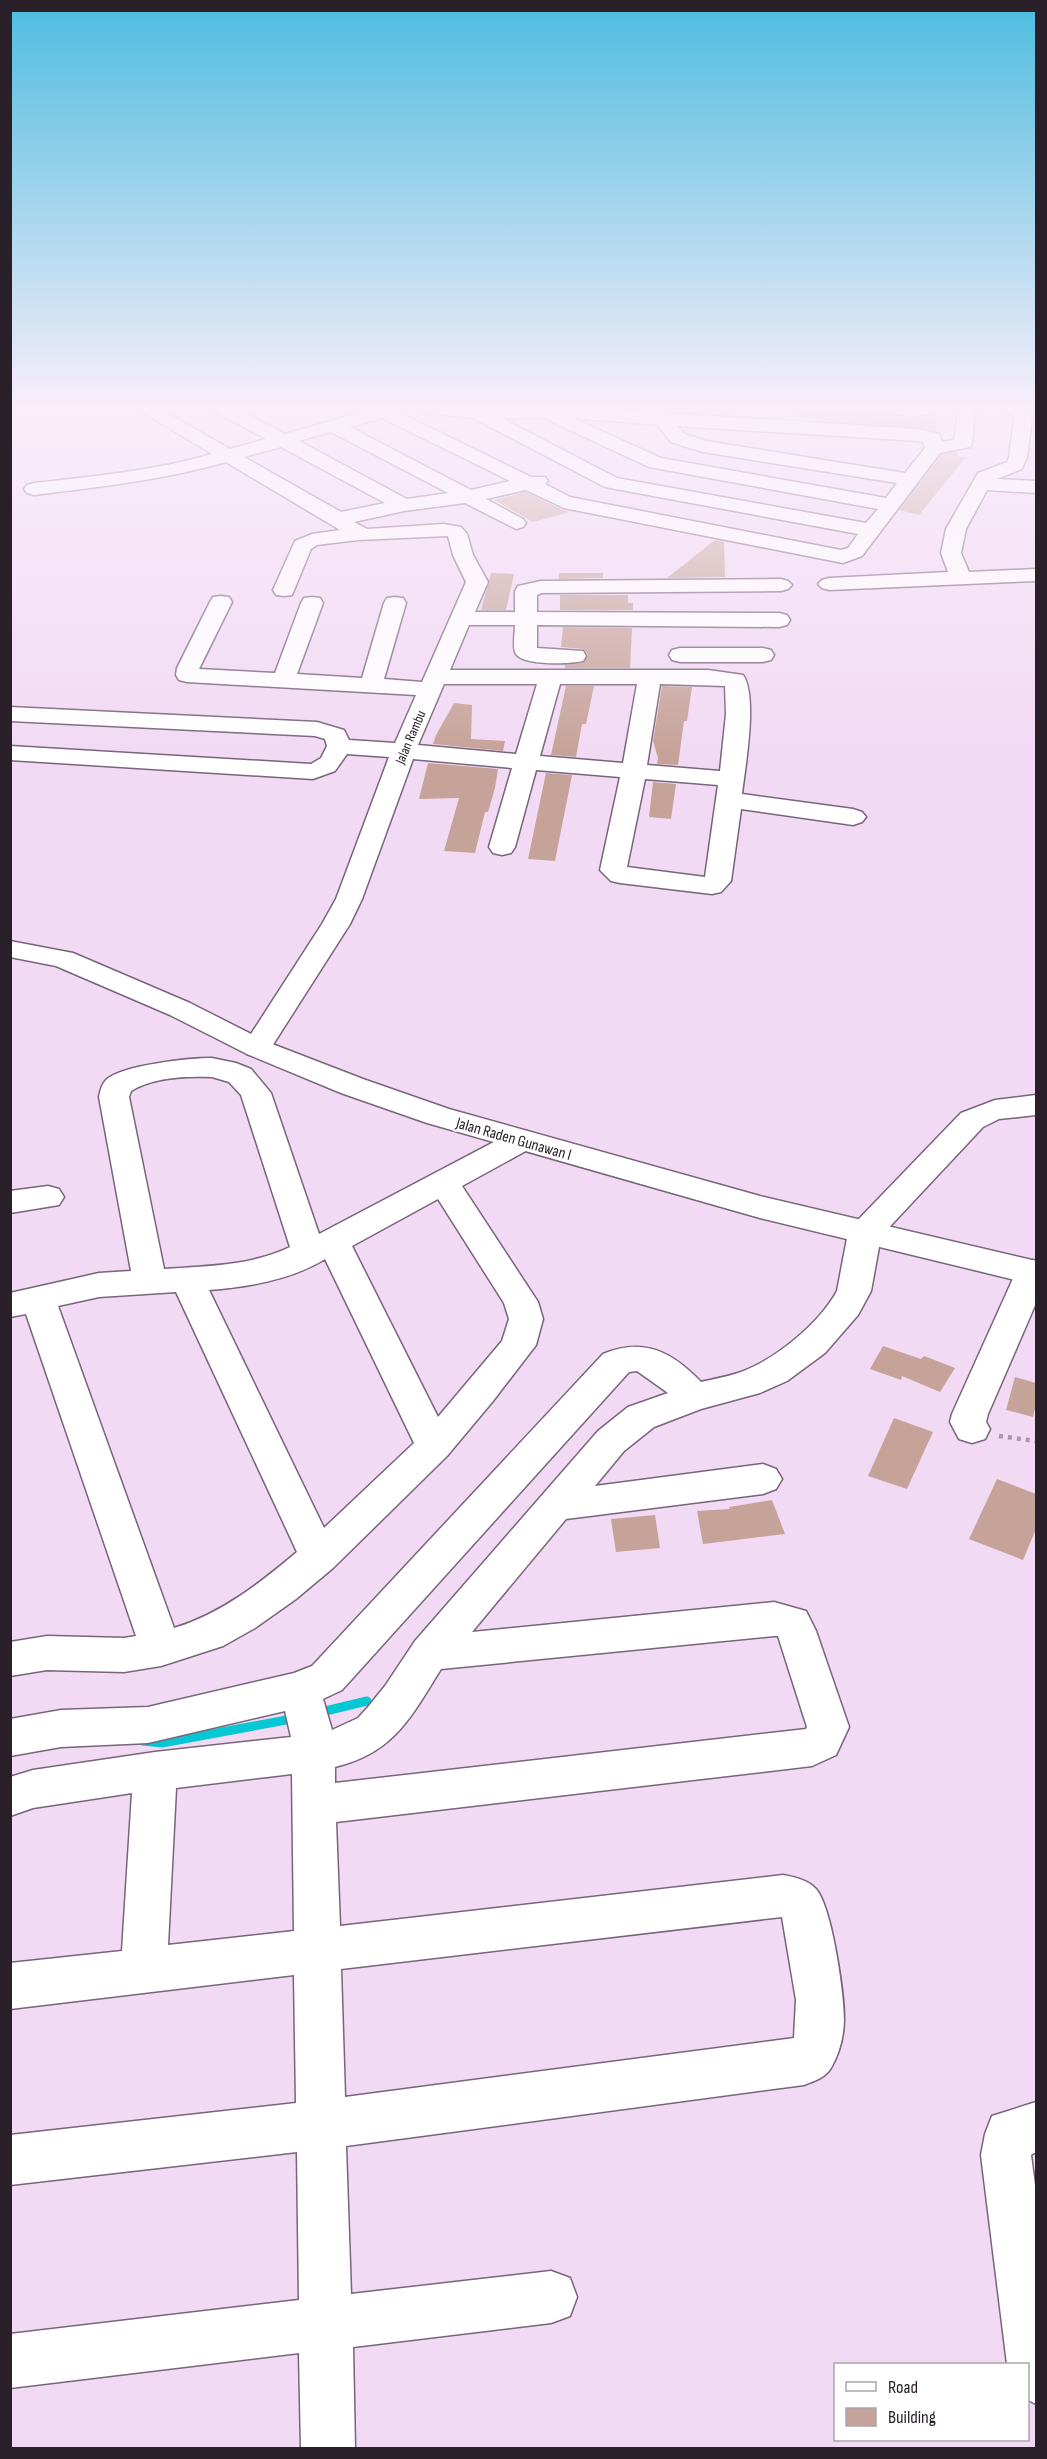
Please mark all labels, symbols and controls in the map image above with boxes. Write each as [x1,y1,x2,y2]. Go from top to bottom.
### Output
street label: Jalan Rambu [391,708,429,768]
street label: Jalan Raden Gunawan I [453,1114,573,1165]
legend [834,2363,1029,2441]
text: Road [888,2377,918,2398]
text: Building [888,2407,936,2428]

